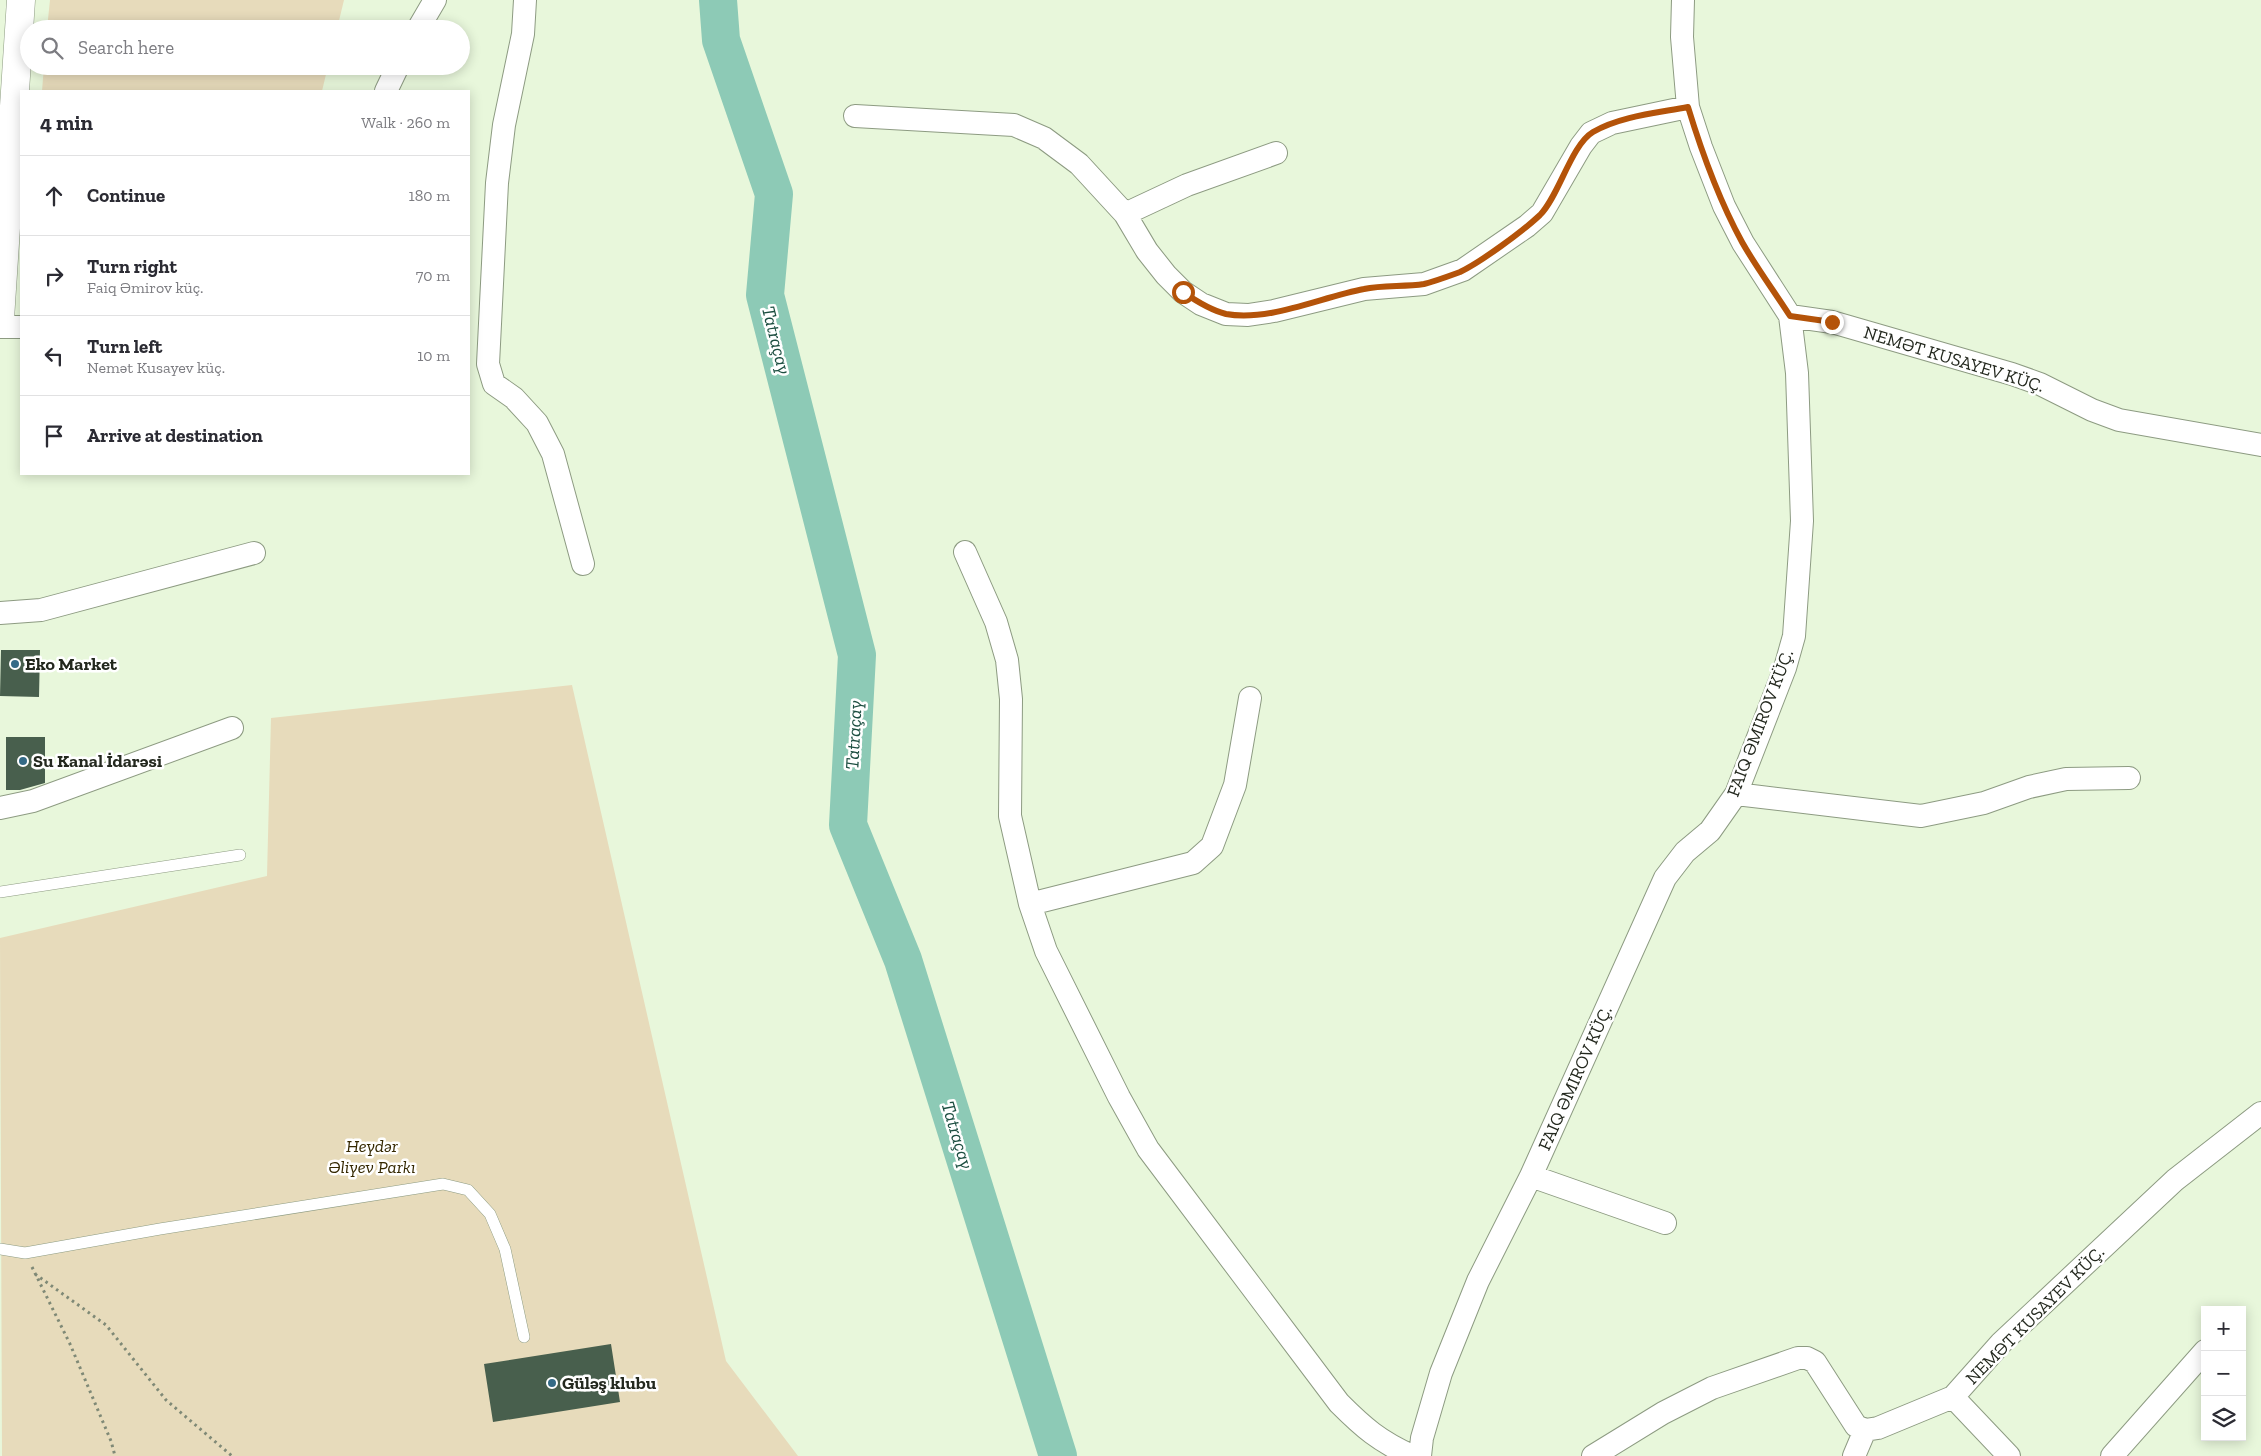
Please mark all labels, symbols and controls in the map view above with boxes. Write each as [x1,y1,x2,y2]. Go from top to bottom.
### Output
search box [20,20,470,75]
icon: search [38,34,66,62]
text: Search here [78,36,174,59]
text: 4 min [40,110,93,135]
text: Walk · 260 m [361,113,450,132]
icon: ahead [40,182,68,210]
text: Continue [87,184,165,207]
text: 180 m [409,186,450,205]
text: Turn right [87,255,177,278]
icon: right [40,262,68,290]
text: 70 m [416,266,450,285]
text: Faiq Əmirov küç. [87,278,203,297]
route start [1172,281,1195,304]
water label: Tatraçay [757,304,796,377]
route end [1821,311,1844,334]
street label: NEMƏT KUSAYEV KÜÇ. [1861,321,2047,397]
text: Turn left [87,335,162,358]
icon: left [40,342,68,370]
text: 10 m [417,346,450,365]
text: Nemət Kusayev küç. [87,358,225,377]
icon: arrive [40,422,68,450]
text: Arrive at destination [87,424,263,447]
street label: FAIQ ƏMIROV KÜÇ. [1722,646,1798,800]
place label: Eko Market [25,653,118,675]
marker: Eko Market [9,658,21,670]
water label: Tatraçay [840,700,867,770]
place label: Su Kanal İdarəsi [33,750,163,772]
marker: Su Kanal İdarəsi [17,755,29,767]
street label: FAIQ ƏMIROV KÜÇ. [1533,1002,1617,1154]
water label: Tatraçay [936,1099,979,1172]
park label: Heydər Əliyev Parkı [329,1135,415,1178]
street label: NEMƏT KUSAYEV KÜÇ. [1961,1241,2109,1389]
map controls [2201,1306,2246,1441]
button: + [2201,1306,2246,1351]
button: − [2201,1351,2246,1396]
place label: Güləş klubu [562,1372,657,1394]
marker: Güləş klubu [546,1377,558,1389]
button: layers [2201,1396,2246,1441]

